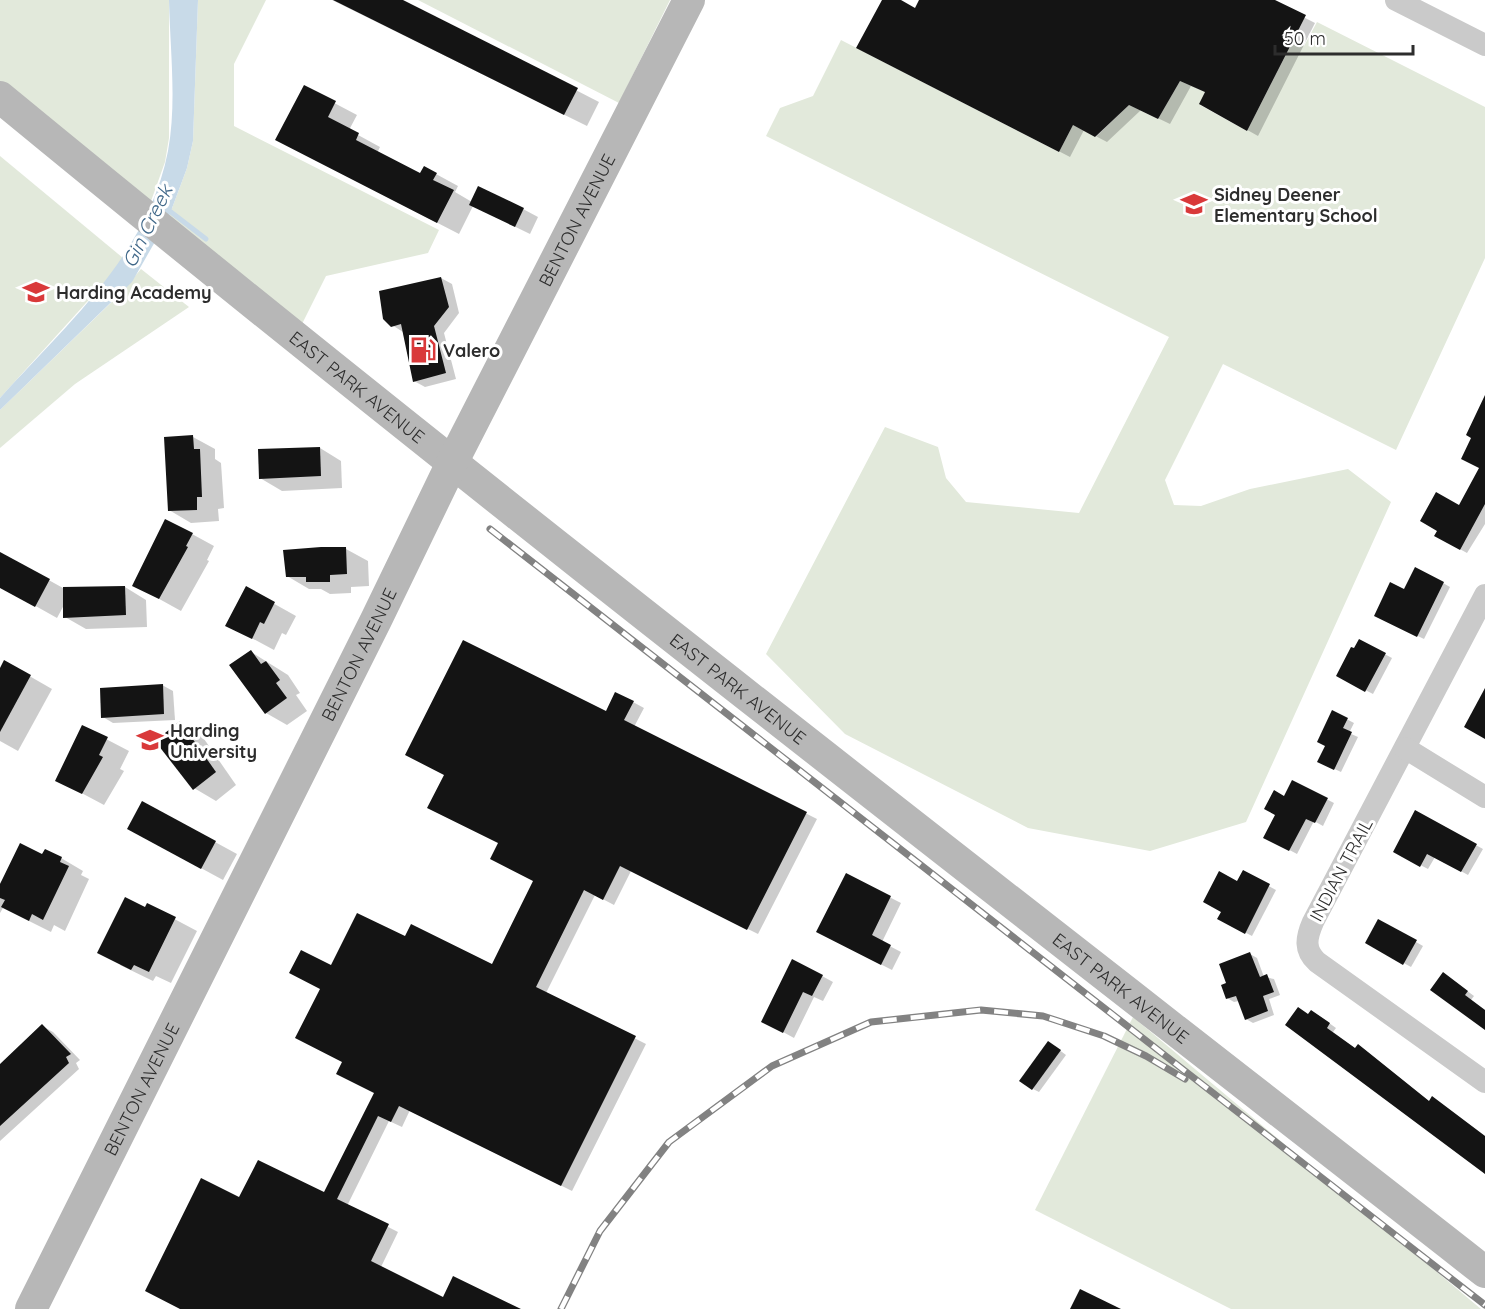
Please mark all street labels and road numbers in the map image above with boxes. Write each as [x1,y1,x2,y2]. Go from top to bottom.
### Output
street label: BENTON AVENUE [533,150,620,290]
street label: EAST PARK AVENUE [285,326,430,448]
street label: BENTON AVENUE [316,584,401,725]
street label: EAST PARK AVENUE [665,628,811,749]
street label: INDIAN TRAIL [1304,814,1378,925]
street label: EAST PARK AVENUE [1048,927,1194,1048]
street label: BENTON AVENUE [98,1019,184,1159]

